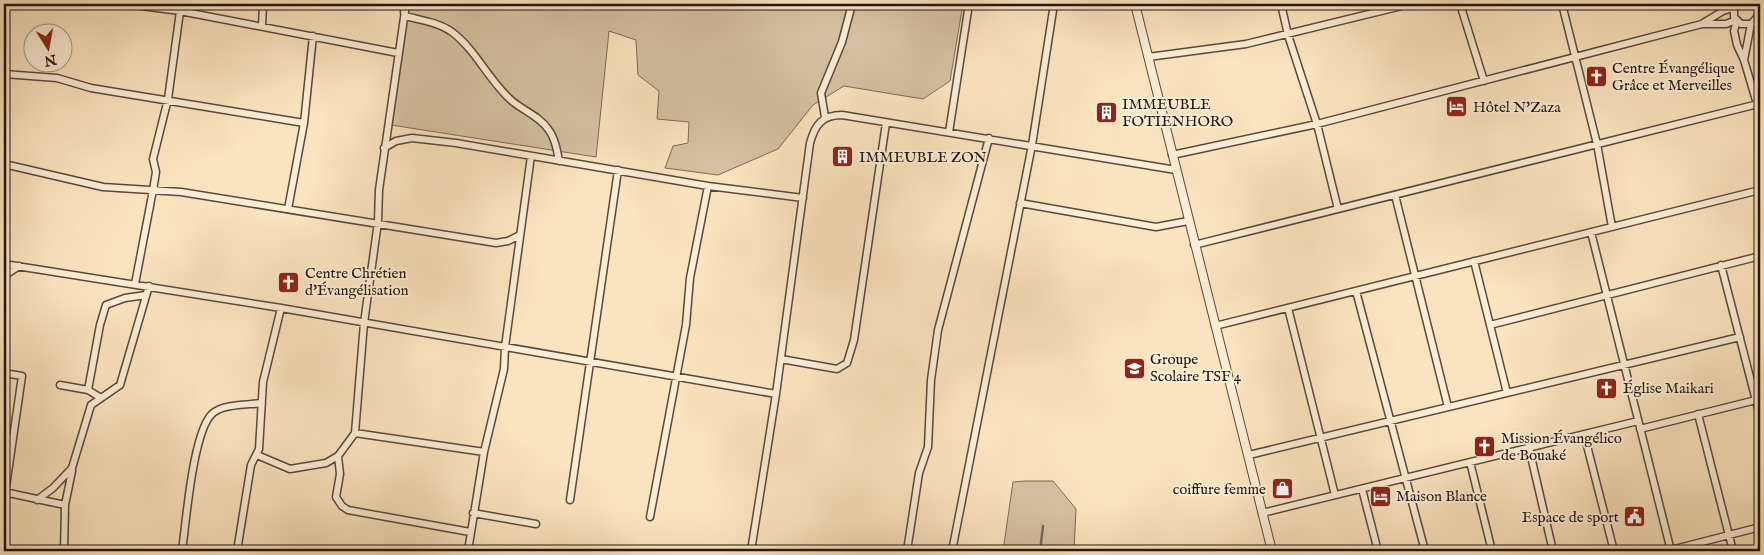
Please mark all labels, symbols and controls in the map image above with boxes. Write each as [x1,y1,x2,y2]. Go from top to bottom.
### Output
north arrow [22,22,72,72]
text: N [43,50,59,70]
place label: Centre Évangélique Grâce et Merveilles [1612,59,1735,95]
church icon: Centre Évangélique Grâce et Merveilles [1584,65,1608,89]
place label: IMMEUBLE FOTIENHORO [1122,95,1233,131]
hotel icon: Hôtel N'Zaza [1445,95,1469,119]
place label: Hôtel N'Zaza [1473,98,1561,117]
building icon: IMMEUBLE FOTIENHORO [1094,101,1118,125]
building icon: IMMEUBLE ZON [831,145,855,169]
place label: IMMEUBLE ZON [859,148,987,167]
place label: Centre Chrétien d'Évangélisation [305,264,408,300]
church icon: Centre Chrétien d'Évangélisation [277,270,301,294]
place label: Groupe Scolaire TSF 4 [1150,350,1242,386]
school or university icon: Groupe Scolaire TSF 4 [1122,356,1146,380]
church icon: Église Maikari [1595,376,1619,400]
place label: Église Maikari [1623,379,1714,398]
place label: Mission Évangélico de Bouaké [1501,429,1622,465]
church icon: Mission Évangélico de Bouaké [1473,435,1497,459]
shop icon: coiffure femme [1270,477,1294,501]
place label: coiffure femme [1173,480,1266,499]
hotel icon: Maison Blance [1368,484,1392,508]
place label: Maison Blance [1396,487,1487,506]
public building icon: Espace de sport [1623,505,1647,529]
place label: Espace de sport [1522,508,1619,527]

